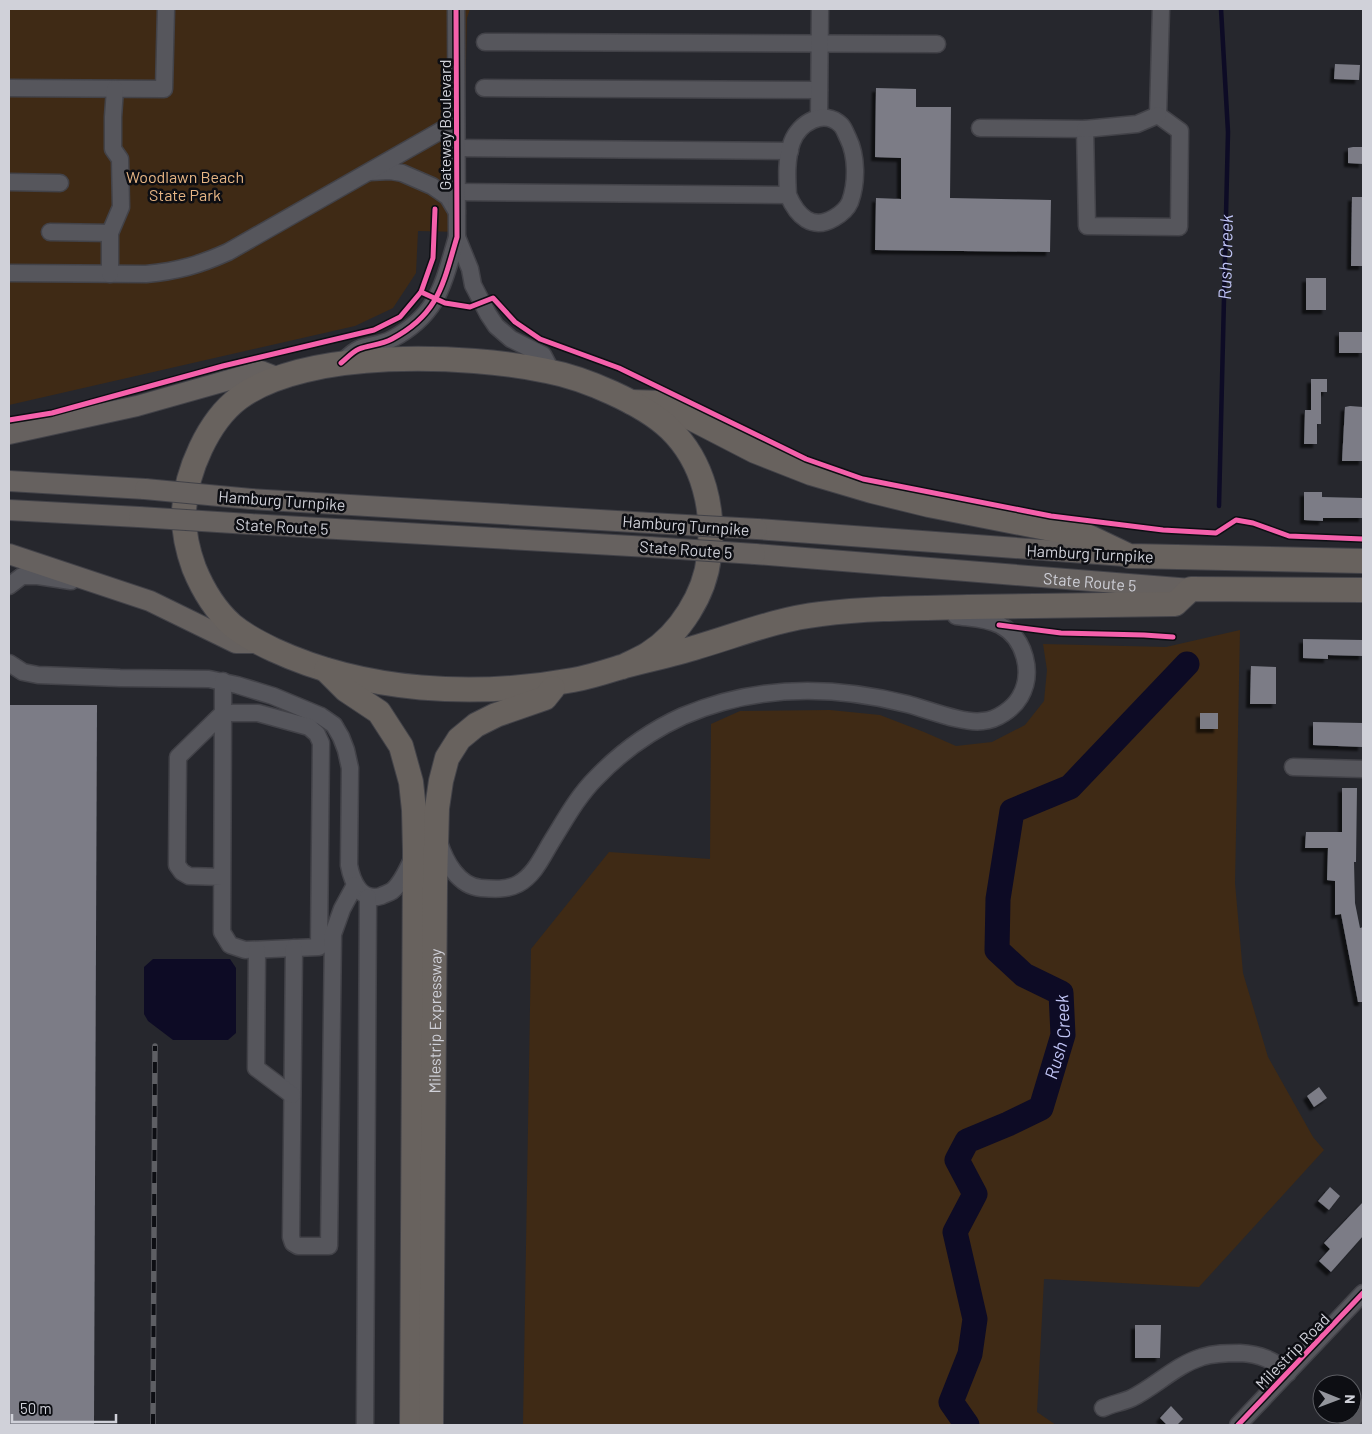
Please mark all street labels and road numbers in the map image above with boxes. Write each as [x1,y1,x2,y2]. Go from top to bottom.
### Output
street label: Gateway Boulevard [435,59,454,191]
street label: Hamburg Turnpike [218,486,346,514]
street label: Hamburg Turnpike [622,511,750,539]
street label: State Route 5 [235,514,329,538]
street label: State Route 5 [639,536,733,562]
street label: Hamburg Turnpike [1026,540,1154,566]
street label: State Route 5 [1043,568,1137,594]
street label: Milestrip Expressway [424,948,444,1094]
street label: Milestrip Road [1251,1309,1333,1393]

